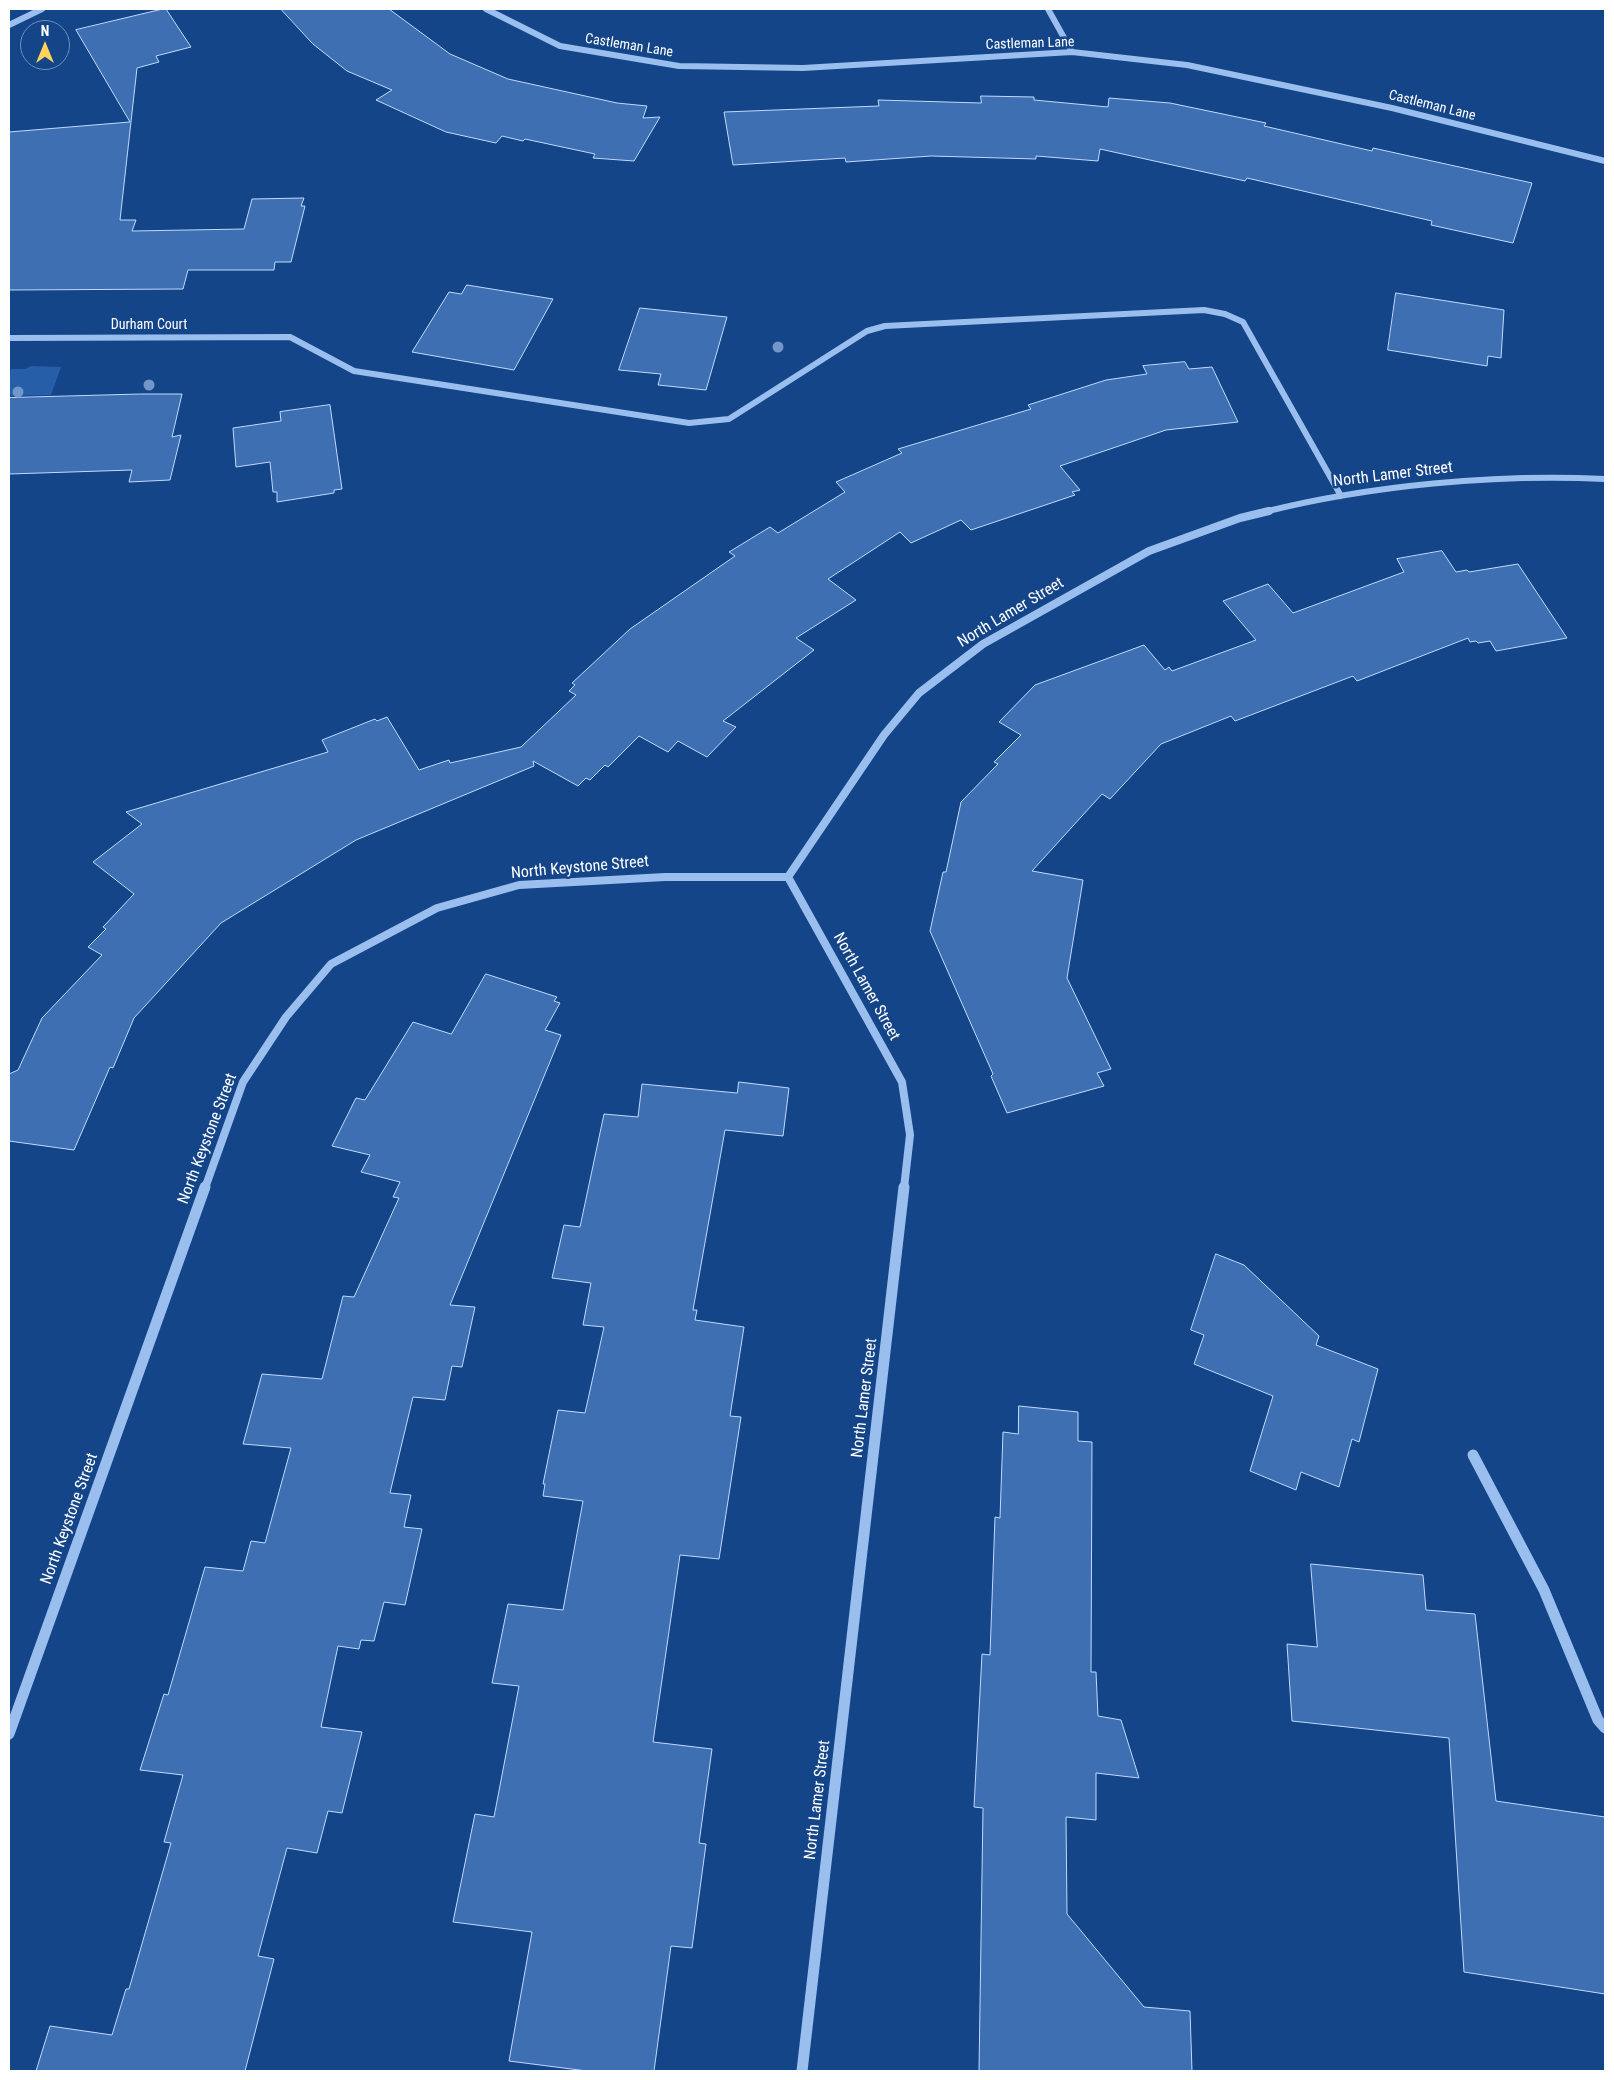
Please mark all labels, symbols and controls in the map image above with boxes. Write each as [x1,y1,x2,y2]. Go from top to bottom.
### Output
north arrow [20,20,70,70]
text: N [41,23,49,39]
street label: Castleman Lane [584,31,674,61]
street label: Castleman Lane [985,34,1075,54]
street label: Castleman Lane [1387,87,1477,125]
street label: Durham Court [111,317,187,333]
street label: North Lamer Street [1332,458,1454,492]
street label: North Lamer Street [955,574,1067,652]
street label: North Keystone Street [510,852,650,884]
street label: North Lamer Street [828,930,904,1044]
street label: North Keystone Street [174,1071,242,1207]
street label: North Lamer Street [848,1337,882,1459]
street label: North Keystone Street [37,1451,103,1587]
street label: North Lamer Street [801,1739,835,1861]

